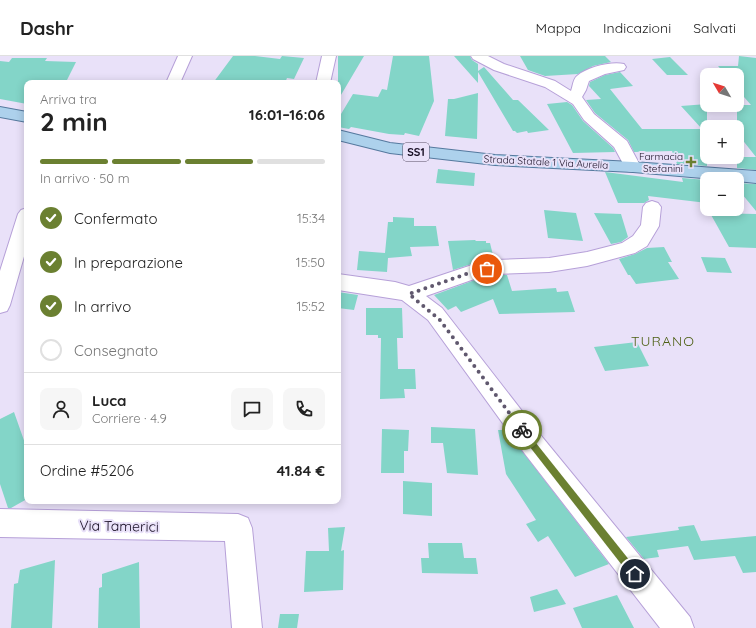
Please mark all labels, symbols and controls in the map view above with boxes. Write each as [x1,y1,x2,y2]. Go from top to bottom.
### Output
text: Dashr [20,16,74,40]
text: Mappa [536,19,581,37]
text: Indicazioni [603,19,671,37]
text: Salvati [693,19,736,37]
north arrow [700,68,744,112]
map controls [700,68,744,216]
text: Arriva tra [40,91,97,107]
text: 2 min [40,105,108,138]
text: 16:01–16:06 [249,105,325,124]
button: + [700,120,744,164]
road number: SS1 [403,143,429,161]
place label: Farmacia Stefanini [639,150,683,175]
street label: Strada Statale 1 Via Aurelia [483,152,609,172]
marker: Farmacia Stefanini [686,157,696,167]
text: In arrivo · 50 m [40,170,130,186]
button: − [700,172,744,216]
icon: check [40,207,62,229]
text: Confermato [74,209,157,228]
text: 15:34 [297,210,325,226]
icon: check [40,251,62,273]
pin [470,252,504,286]
text: In preparazione [74,253,183,272]
text: 15:50 [296,254,325,270]
icon: bag [476,258,498,280]
icon: check [40,295,62,317]
text: In arrivo [74,297,131,316]
text: 15:52 [296,298,325,314]
district label: TURANO [631,332,695,350]
text: Consegnato [74,341,158,360]
button: person [40,388,82,430]
button: chat [231,388,273,430]
button: phone [283,388,325,430]
text: Luca [92,391,126,410]
text: Corriere · 4.9 [92,410,167,426]
courier [502,410,542,450]
icon: bike [511,419,533,441]
text: Ordine #5206 [40,461,134,480]
text: 41.84 € [276,461,325,480]
street label: Via Tamerici [79,516,159,536]
pin [618,557,652,591]
icon: home [624,563,646,585]

